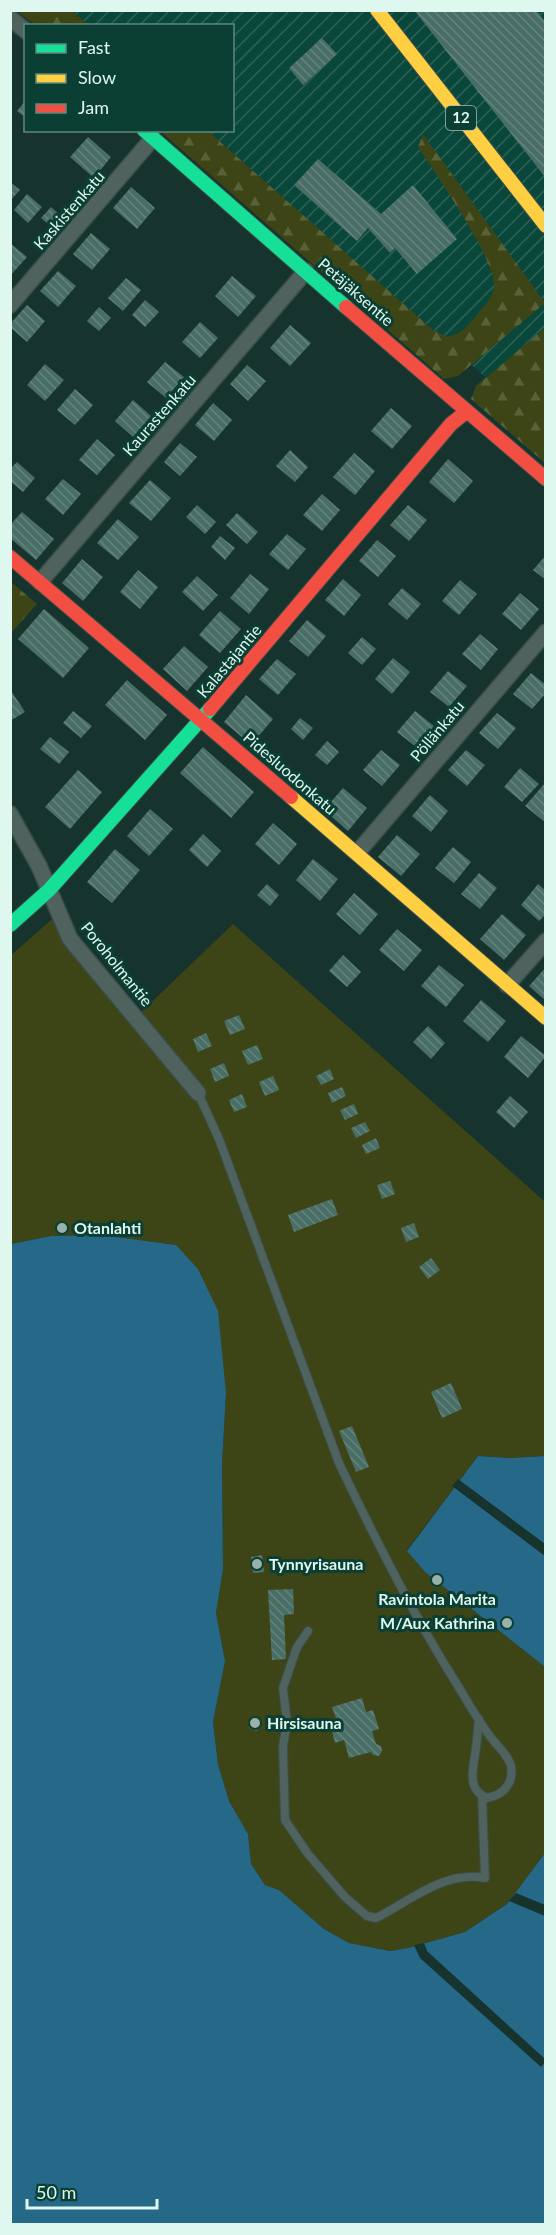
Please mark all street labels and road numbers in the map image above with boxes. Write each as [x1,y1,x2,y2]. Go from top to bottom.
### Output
road number: 12 [446,106,476,130]
street label: Kaskistenkatu [29,166,108,253]
street label: Petäjäksentie [315,254,398,330]
street label: Kaurastenkatu [118,370,199,459]
street label: Kalastajantie [192,620,265,701]
street label: Pöllänkatu [406,696,467,765]
street label: Pidesluodonkatu [240,727,341,818]
street label: Poroholmantie [78,918,157,1010]

